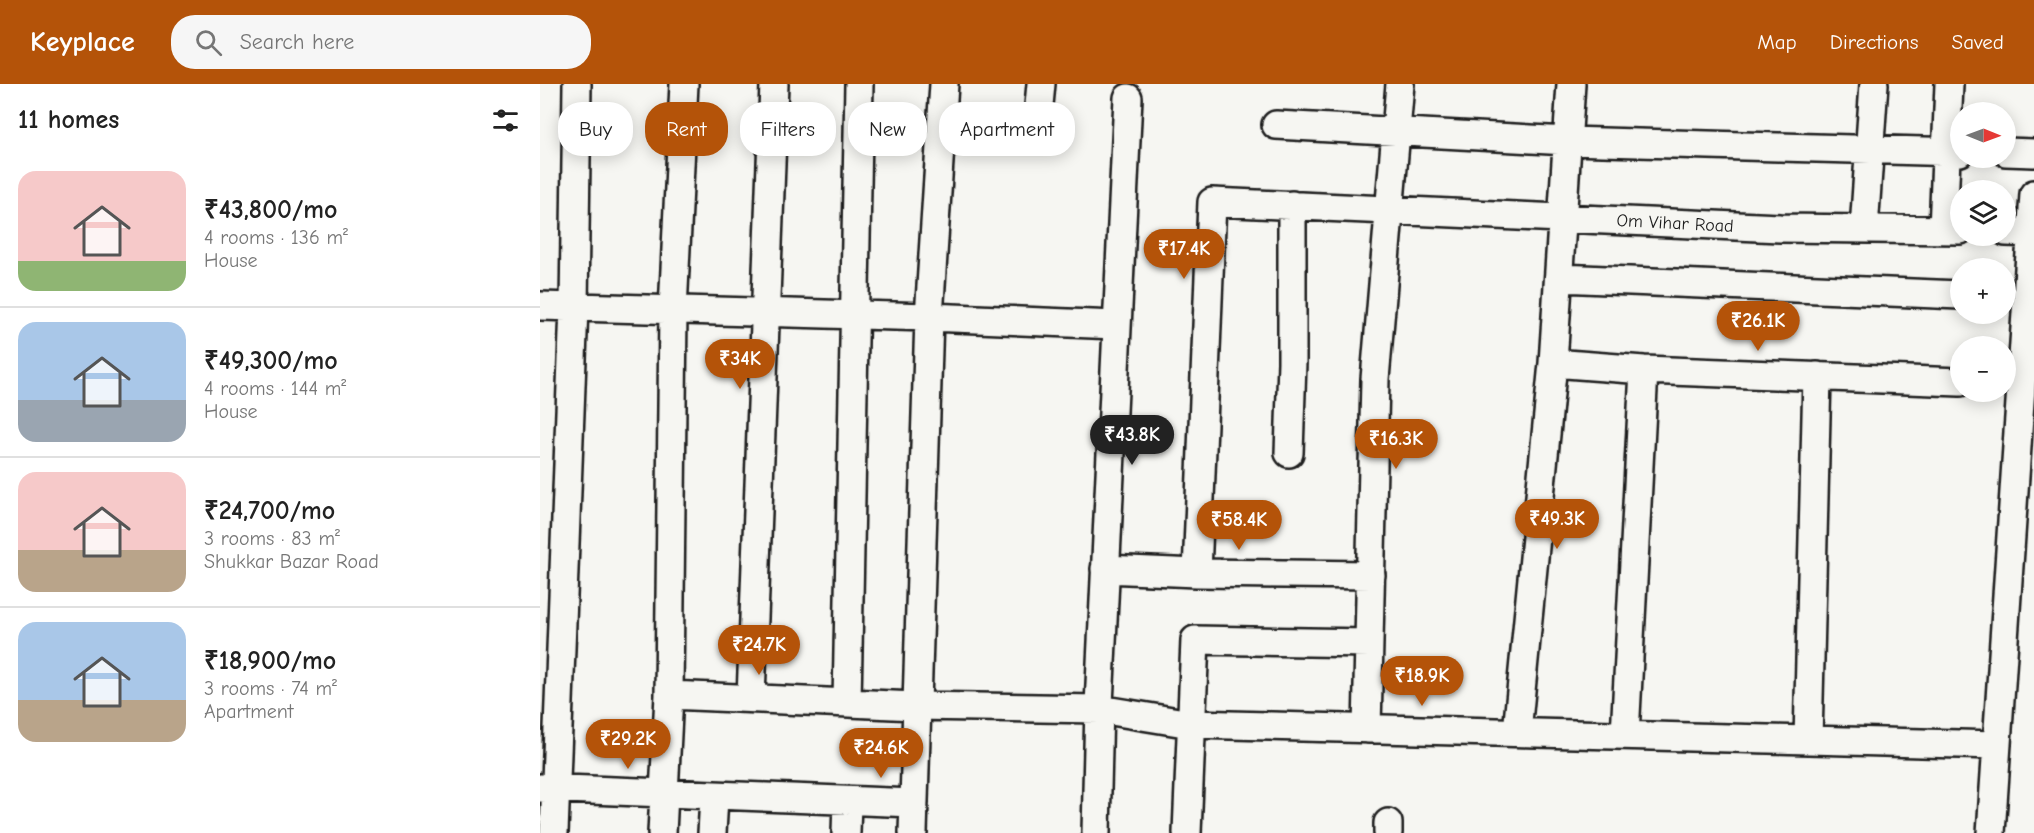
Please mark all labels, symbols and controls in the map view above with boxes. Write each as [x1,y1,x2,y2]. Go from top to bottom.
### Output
search box [171,15,591,69]
text: Keyplace [30,26,135,58]
icon: search [192,26,225,59]
text: Search here [240,29,354,55]
text: Map [1757,30,1797,54]
text: Directions [1830,30,1919,54]
text: Saved [1952,30,2004,54]
chip: Buy [558,102,633,156]
chip: Rent [645,102,728,156]
chip: Filters [740,102,836,156]
chip: New [848,102,927,156]
chip: Apartment [939,102,1075,156]
north arrow [1950,102,2016,168]
map controls [1950,102,2016,402]
icon: filters [489,104,522,137]
text: 11 homes [18,105,119,135]
button: layers [1950,180,2016,246]
icon: home [66,195,138,267]
text: ₹43,800/mo [204,195,337,225]
street label: Om Vihar Road [1616,210,1734,237]
text: 4 rooms · 136 m² [204,226,348,249]
pin: ₹17.4K [1135,229,1233,280]
text: ₹17.4K [1158,237,1210,260]
text: House [204,249,258,272]
button: + [1950,258,2016,324]
pin: ₹26.1K [1709,301,1807,352]
text: ₹26.1K [1731,309,1785,332]
button: − [1950,336,2016,402]
pin: ₹34K [704,339,776,390]
icon: home [66,346,138,418]
text: ₹49,300/mo [204,346,338,376]
text: ₹34K [719,347,761,370]
text: 4 rooms · 144 m² [204,377,346,400]
text: House [204,400,258,423]
pin: ₹43.8K [1083,415,1181,466]
pin: ₹16.3K [1347,419,1445,470]
text: ₹43.8K [1104,423,1160,446]
text: ₹16.3K [1369,427,1423,450]
icon: home [66,496,138,568]
text: ₹24,700/mo [204,496,335,526]
pin: ₹49.3K [1508,499,1606,550]
pin: ₹58.4K [1190,500,1288,551]
text: ₹49.3K [1529,507,1585,530]
text: ₹58.4K [1211,508,1267,531]
text: 3 rooms · 83 m² [204,527,340,550]
text: Shukkar Bazar Road [204,550,379,573]
pin: ₹24.7K [710,625,808,676]
text: ₹24.7K [732,633,786,656]
icon: home [66,646,138,718]
text: ₹18,900/mo [204,646,336,676]
pin: ₹18.9K [1373,656,1471,707]
text: ₹18.9K [1395,664,1449,687]
text: 3 rooms · 74 m² [204,677,337,700]
text: Apartment [204,700,294,723]
pin: ₹29.2K [579,719,677,770]
text: ₹29.2K [600,727,656,750]
pin: ₹24.6K [832,728,930,779]
text: ₹24.6K [853,736,909,759]

